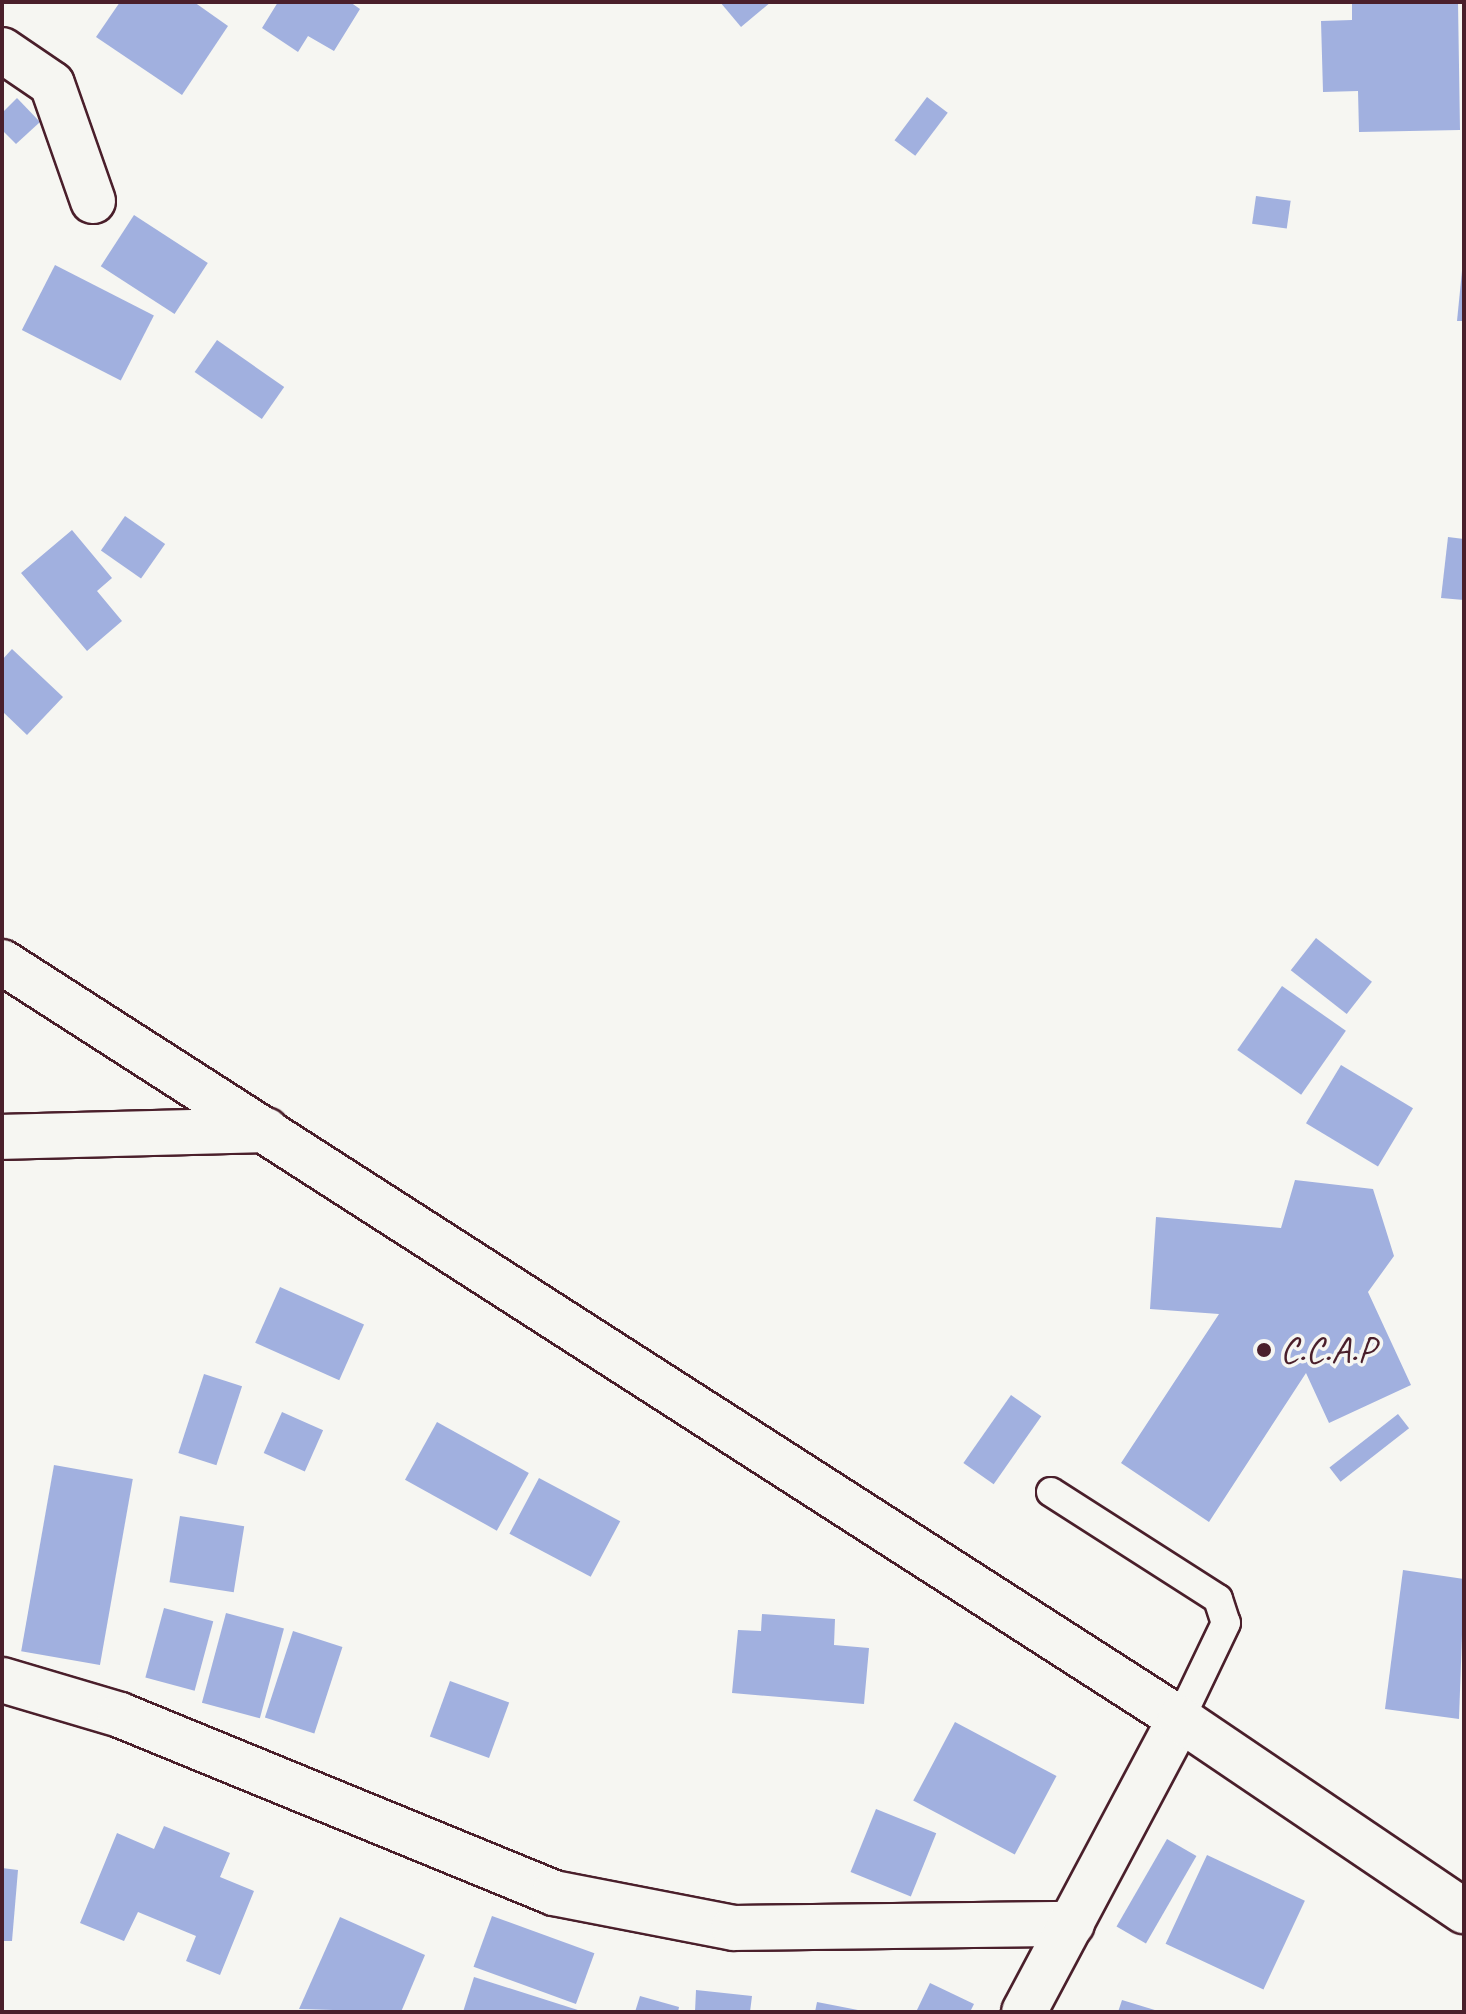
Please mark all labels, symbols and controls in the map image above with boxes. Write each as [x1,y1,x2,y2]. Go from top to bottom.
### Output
place label: C.C.A.P [1280,1327,1375,1373]
marker: C.C.A.P [1255,1341,1273,1359]

